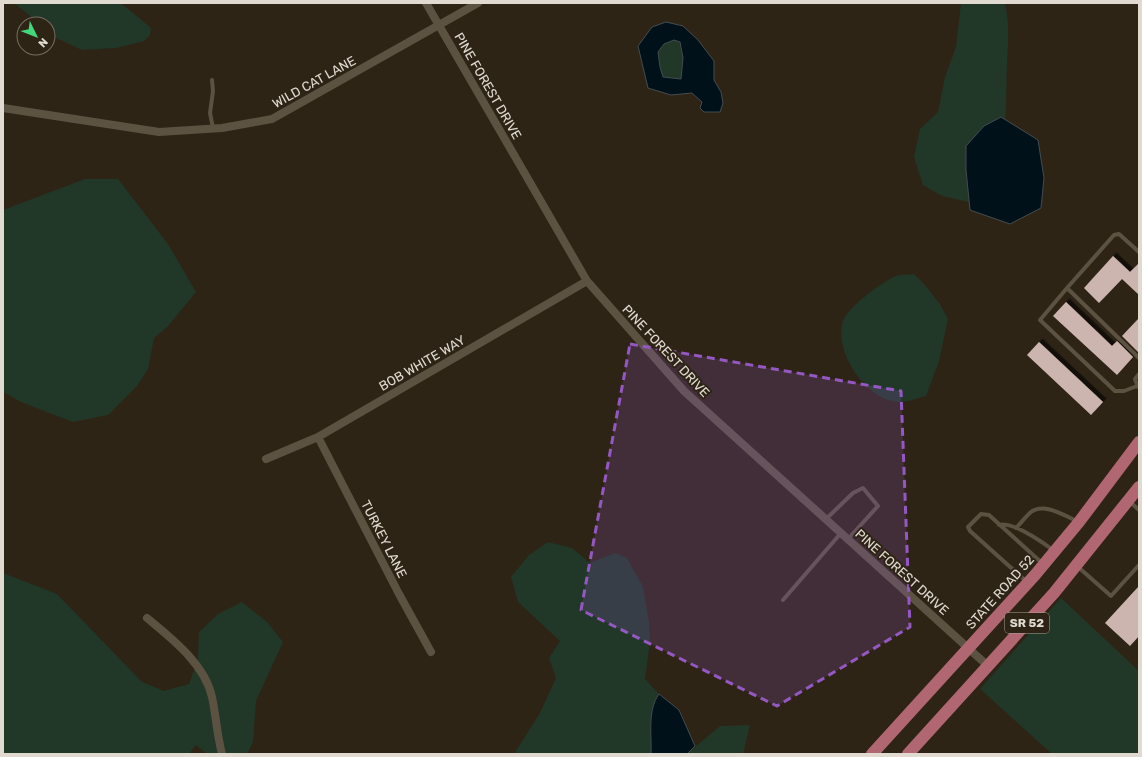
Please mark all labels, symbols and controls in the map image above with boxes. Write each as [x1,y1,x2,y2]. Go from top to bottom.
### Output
north arrow [16,16,56,56]
street label: PINE FOREST DRIVE [451,30,525,142]
text: N [35,35,50,50]
street label: WILD CAT LANE [270,53,358,111]
street label: PINE FOREST DRIVE [619,302,713,400]
street label: BOB WHITE WAY [376,332,468,394]
street label: TURKEY LANE [358,498,410,580]
street label: PINE FOREST DRIVE [852,526,952,618]
street label: STATE ROAD 52 [963,552,1037,632]
road number: SR 52 [1005,613,1049,633]

